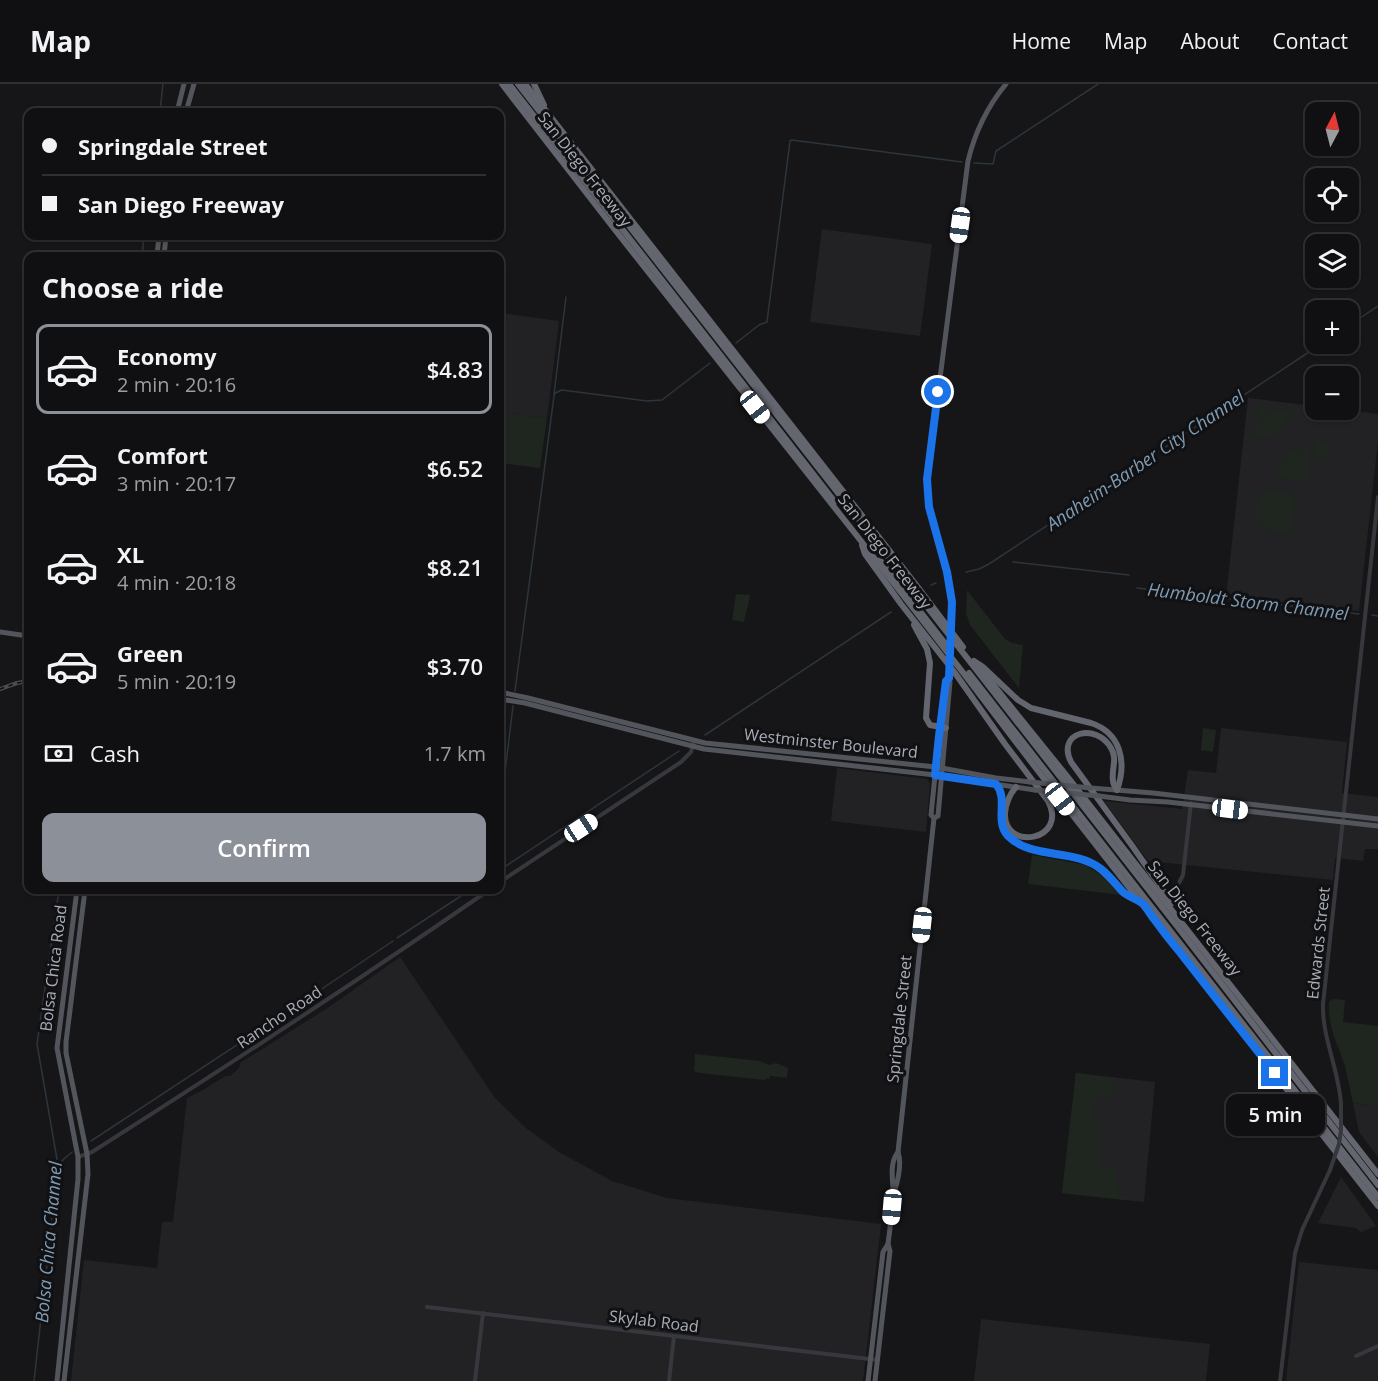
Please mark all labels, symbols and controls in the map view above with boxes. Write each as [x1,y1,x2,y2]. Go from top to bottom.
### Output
text: Map [30,22,91,60]
text: Home [1012,27,1071,55]
text: Map [1104,27,1147,55]
text: About [1180,27,1240,55]
text: Contact [1273,27,1348,55]
north arrow [1305,102,1359,156]
map controls [1305,102,1359,420]
street label: San Diego Freeway [533,107,638,232]
text: Springdale Street [78,131,267,161]
button: locate [1305,168,1359,222]
text: San Diego Freeway [78,189,284,219]
car [949,206,971,244]
button: layers [1305,234,1359,288]
text: Choose a ride [42,269,224,306]
button: + [1305,300,1359,354]
text: Economy [117,341,216,371]
icon: car [45,342,99,396]
text: $4.83 [427,354,483,384]
button: − [1305,366,1359,420]
text: 2 min · 20:16 [117,371,236,398]
route start [924,378,951,405]
water label: Anaheim-Barber City Channel [1039,384,1249,537]
car [737,387,773,427]
text: Comfort [117,440,208,470]
icon: car [45,441,99,495]
text: $6.52 [427,453,483,483]
text: 3 min · 20:17 [117,470,236,497]
street label: San Diego Freeway [833,489,938,614]
text: XL [117,539,144,569]
icon: car [45,540,99,594]
text: $8.21 [427,552,483,582]
text: 4 min · 20:18 [117,569,236,596]
water label: Humboldt Storm Channel [1146,577,1350,625]
text: Green [117,638,183,668]
icon: car [45,639,99,693]
text: $3.70 [427,651,483,681]
text: 5 min · 20:19 [117,668,236,695]
street label: Westminster Boulevard [743,723,919,763]
icon: cash [42,737,75,770]
text: Cash [90,738,140,768]
text: 1.7 km [424,740,486,767]
car [1042,779,1078,819]
car [1211,798,1249,820]
car [561,811,601,845]
button: Confirm [42,813,486,882]
street label: San Diego Freeway [1143,856,1248,981]
street label: Edwards Street [1301,885,1335,1000]
street label: Bolsa Chica Road [34,903,72,1033]
car [911,906,933,944]
street label: Springdale Street [881,954,917,1084]
street label: Rancho Road [232,980,326,1054]
route end [1261,1059,1288,1086]
callout: 5 min [1226,1094,1324,1136]
text: 5 min [1249,1101,1303,1128]
water label: Bolsa Chica Channel [29,1160,67,1324]
car [881,1188,903,1226]
street label: Skylab Road [608,1305,700,1337]

